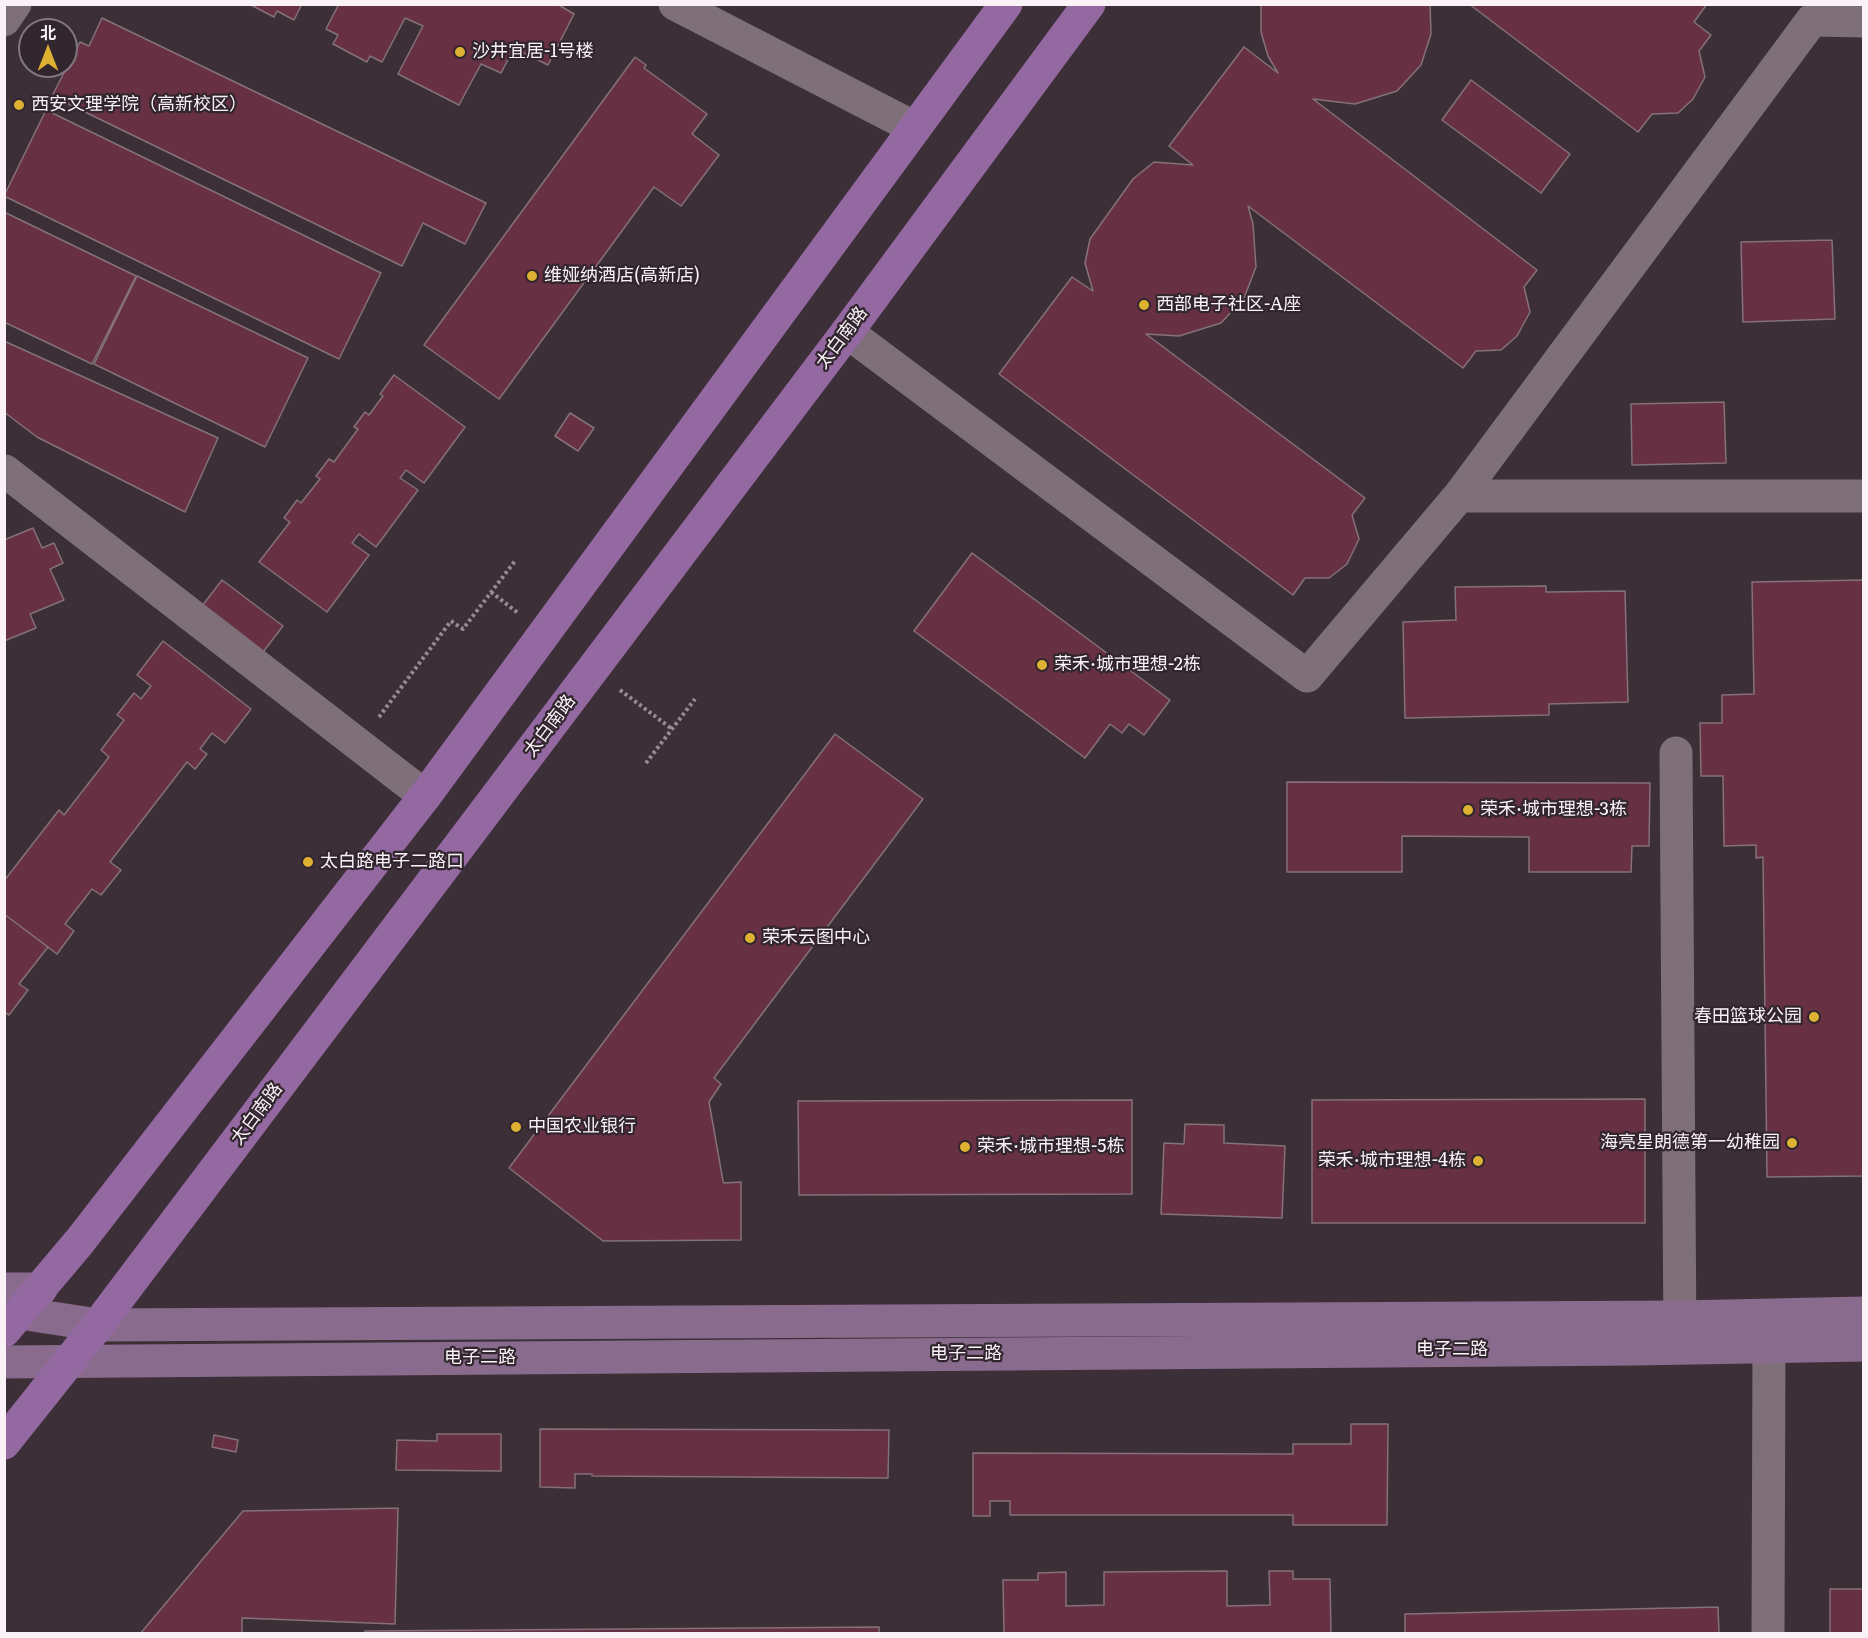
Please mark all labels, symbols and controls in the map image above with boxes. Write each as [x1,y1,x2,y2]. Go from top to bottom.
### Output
north arrow [18,18,78,78]
text: 北 [40,20,56,44]
place label: 沙井宜居-1号楼 [472,41,594,63]
marker: 沙井宜居-1号楼 [453,45,467,59]
place label: 西安文理学院（高新校区） [31,94,247,116]
marker: 西安文理学院（高新校区） [12,98,26,112]
place label: 维娅纳酒店(高新店) [544,265,700,287]
marker: 维娅纳酒店(高新店) [525,269,539,283]
place label: 西部电子社区-A座 [1156,294,1301,316]
marker: 西部电子社区-A座 [1137,298,1151,312]
street label: 太白南路 [812,303,872,373]
place label: 荣禾·城市理想-2栋 [1054,654,1201,676]
marker: 荣禾·城市理想-2栋 [1035,658,1049,672]
street label: 太白南路 [520,691,580,761]
place label: 荣禾·城市理想-3栋 [1480,799,1627,821]
marker: 荣禾·城市理想-3栋 [1461,803,1475,817]
place label: 太白路电子二路口 [320,851,464,873]
marker: 太白路电子二路口 [301,855,315,869]
place label: 荣禾云图中心 [762,927,870,949]
marker: 荣禾云图中心 [743,931,757,945]
place label: 春田篮球公园 [1694,1006,1802,1028]
marker: 春田篮球公园 [1807,1010,1821,1024]
street label: 太白南路 [227,1079,287,1149]
place label: 中国农业银行 [528,1116,636,1138]
marker: 中国农业银行 [509,1120,523,1134]
place label: 海亮星朗德第一幼稚园 [1600,1132,1780,1154]
place label: 荣禾·城市理想-5栋 [977,1136,1125,1158]
marker: 海亮星朗德第一幼稚园 [1785,1136,1799,1150]
marker: 荣禾·城市理想-5栋 [958,1140,972,1154]
place label: 荣禾·城市理想-4栋 [1318,1150,1466,1172]
marker: 荣禾·城市理想-4栋 [1471,1154,1485,1168]
street label: 电子二路 [1416,1339,1488,1361]
street label: 电子二路 [930,1343,1002,1365]
street label: 电子二路 [444,1347,516,1369]

